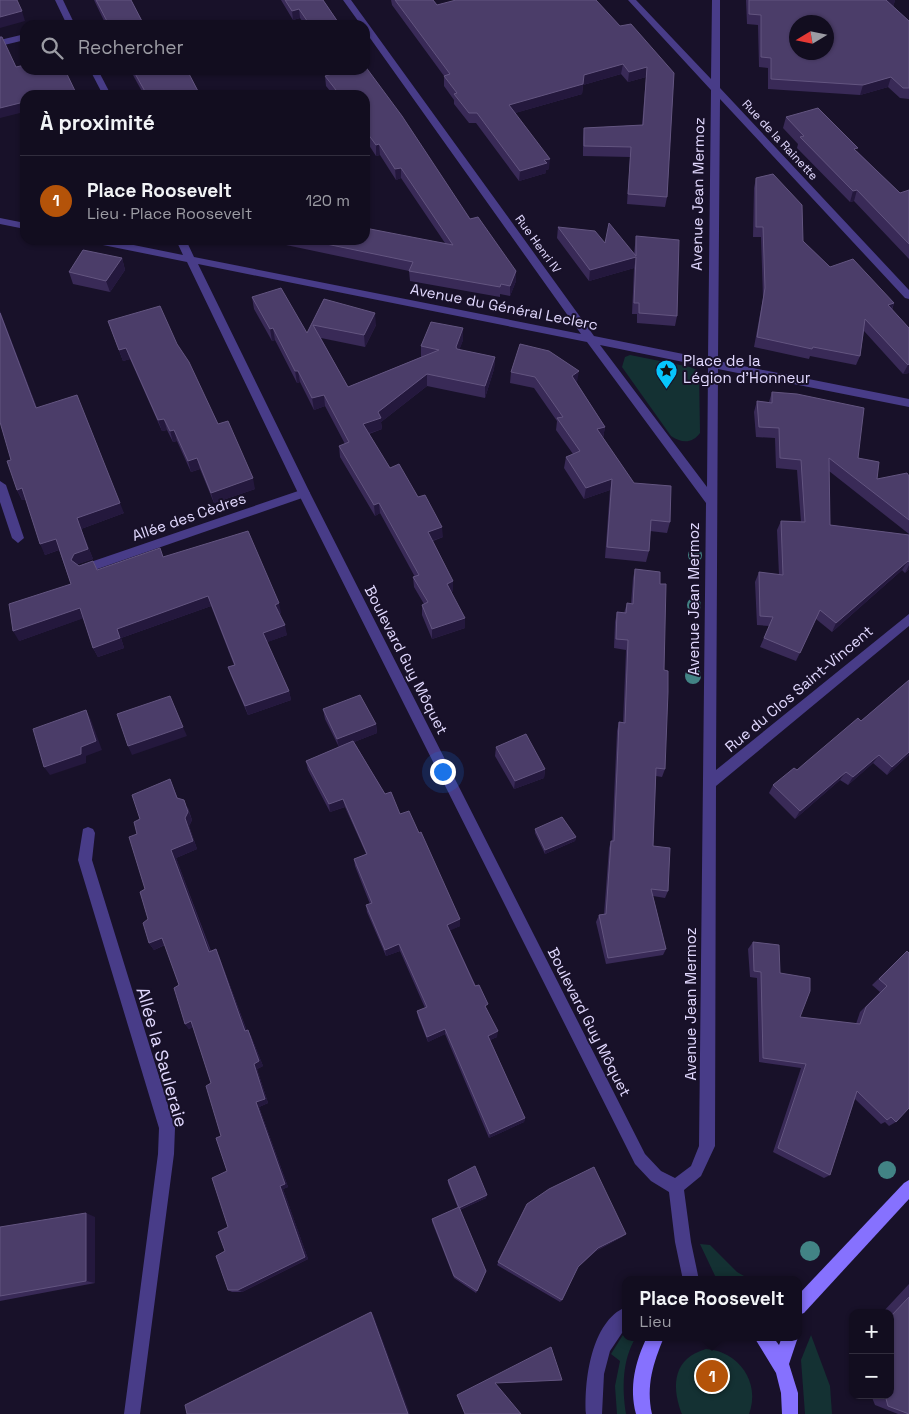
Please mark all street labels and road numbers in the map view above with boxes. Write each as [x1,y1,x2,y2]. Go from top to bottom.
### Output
street label: Rue de la Rainette [739,96,821,184]
street label: Avenue Jean Mermoz [687,117,708,271]
street label: Rue Henri IV [511,212,565,277]
street label: Avenue du Général Leclerc [409,279,600,334]
street label: Allée des Cèdres [129,488,248,545]
street label: Avenue Jean Mermoz [684,522,703,676]
street label: Boulevard Guy Môquet [361,582,452,738]
street label: Rue du Clos Saint-Vincent [721,621,877,756]
street label: Avenue Jean Mermoz [681,927,700,1081]
street label: Boulevard Guy Môquet [544,944,635,1100]
street label: Allée la Sauleraie [131,984,193,1130]

